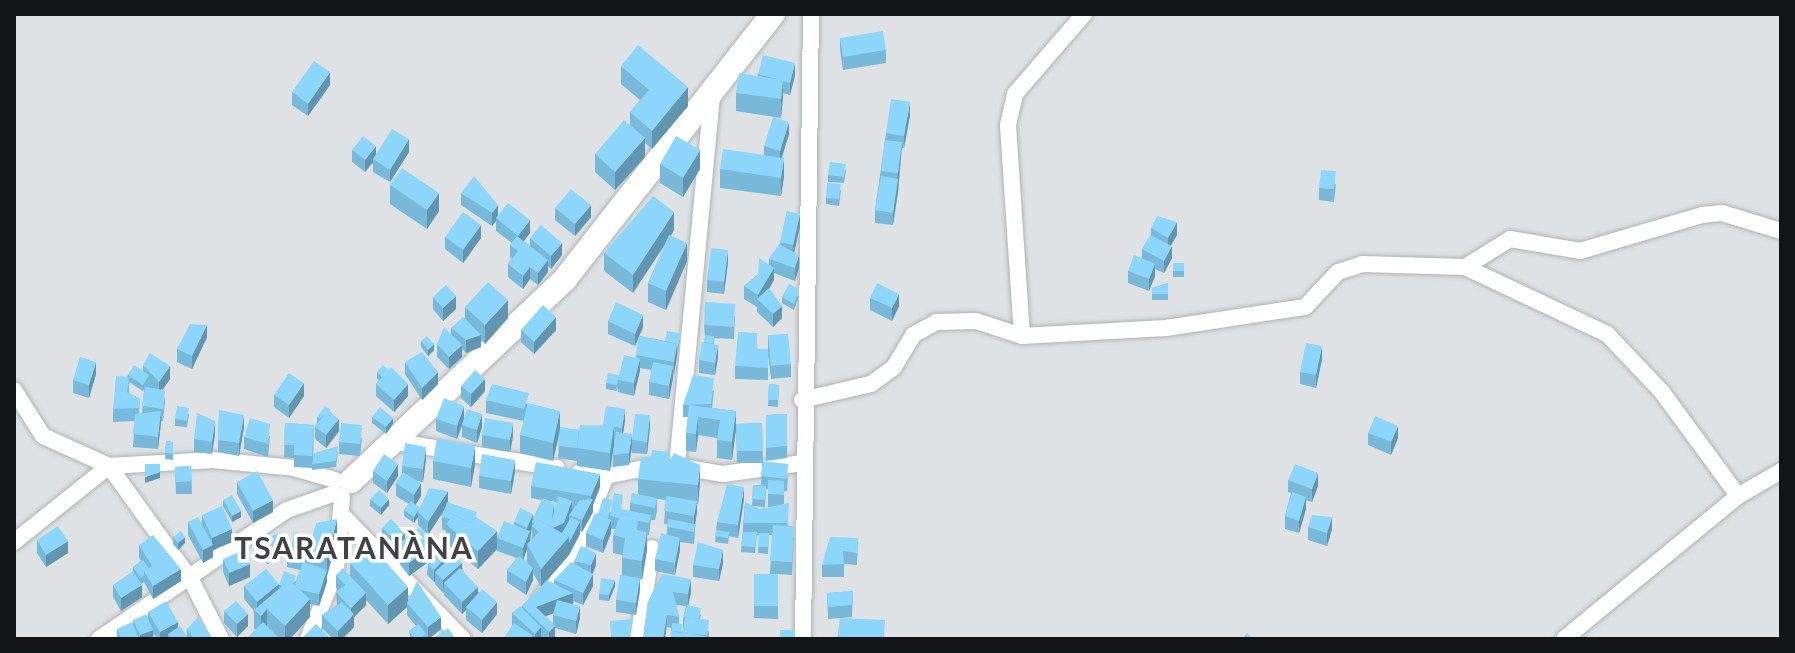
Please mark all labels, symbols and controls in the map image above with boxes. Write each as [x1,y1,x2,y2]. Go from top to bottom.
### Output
district label: TSARATANÀNA [234,529,474,565]

